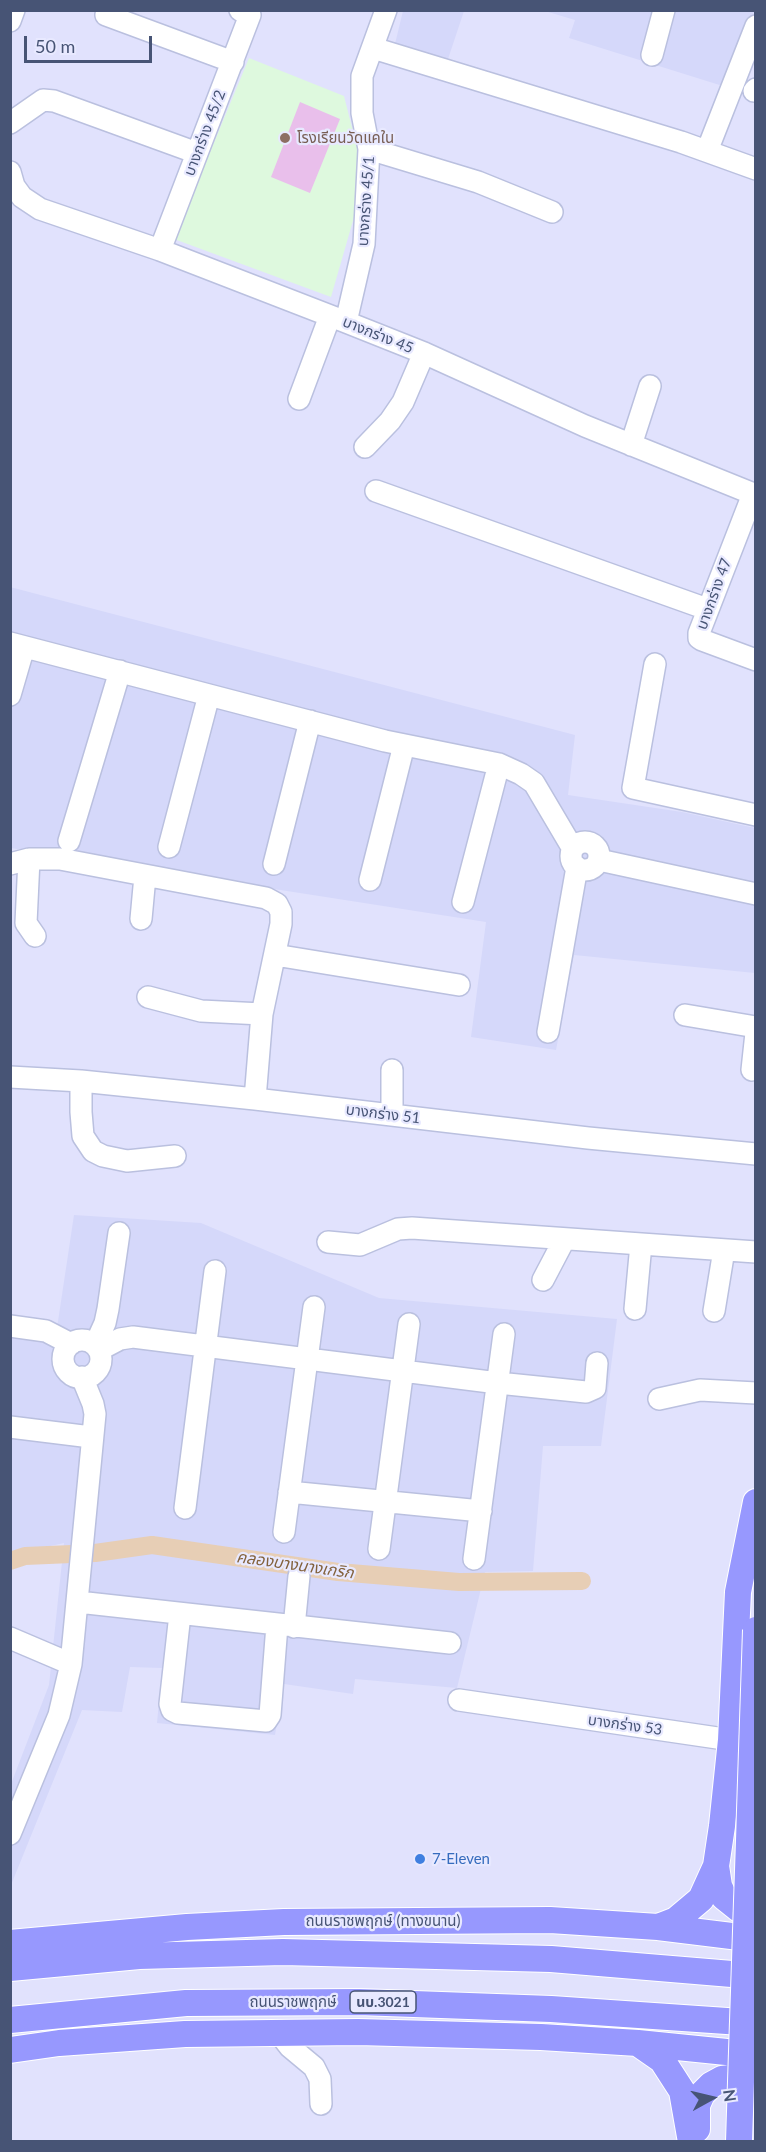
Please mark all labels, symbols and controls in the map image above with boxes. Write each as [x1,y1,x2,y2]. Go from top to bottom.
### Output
scale bar [27,24,154,62]
text: 50 m [35,35,75,57]
street label: บางกร่าง 45/2 [180,88,230,178]
place label: โรงเรียนวัดแคใน [297,129,394,147]
marker: โรงเรียนวัดแคใน [278,131,292,145]
street label: บางกร่าง 45/1 [354,155,378,247]
street label: บางกร่าง 45 [340,313,416,357]
street label: บางกร่าง 47 [693,556,735,632]
street label: บางกร่าง 51 [345,1101,421,1127]
water label: คลองบางนางเกริก [235,1547,355,1583]
street label: บางกร่าง 53 [587,1711,663,1739]
place label: 7-Eleven [432,1850,490,1868]
marker: 7-Eleven [413,1852,427,1866]
street label: ถนนราชพฤกษ์ (ทางขนาน) [306,1912,460,1930]
road number: นบ.3021 [350,1991,416,2013]
street label: ถนนราชพฤกษ์ [249,1993,337,2011]
north arrow [682,2068,742,2128]
text: N [720,2088,741,2103]

